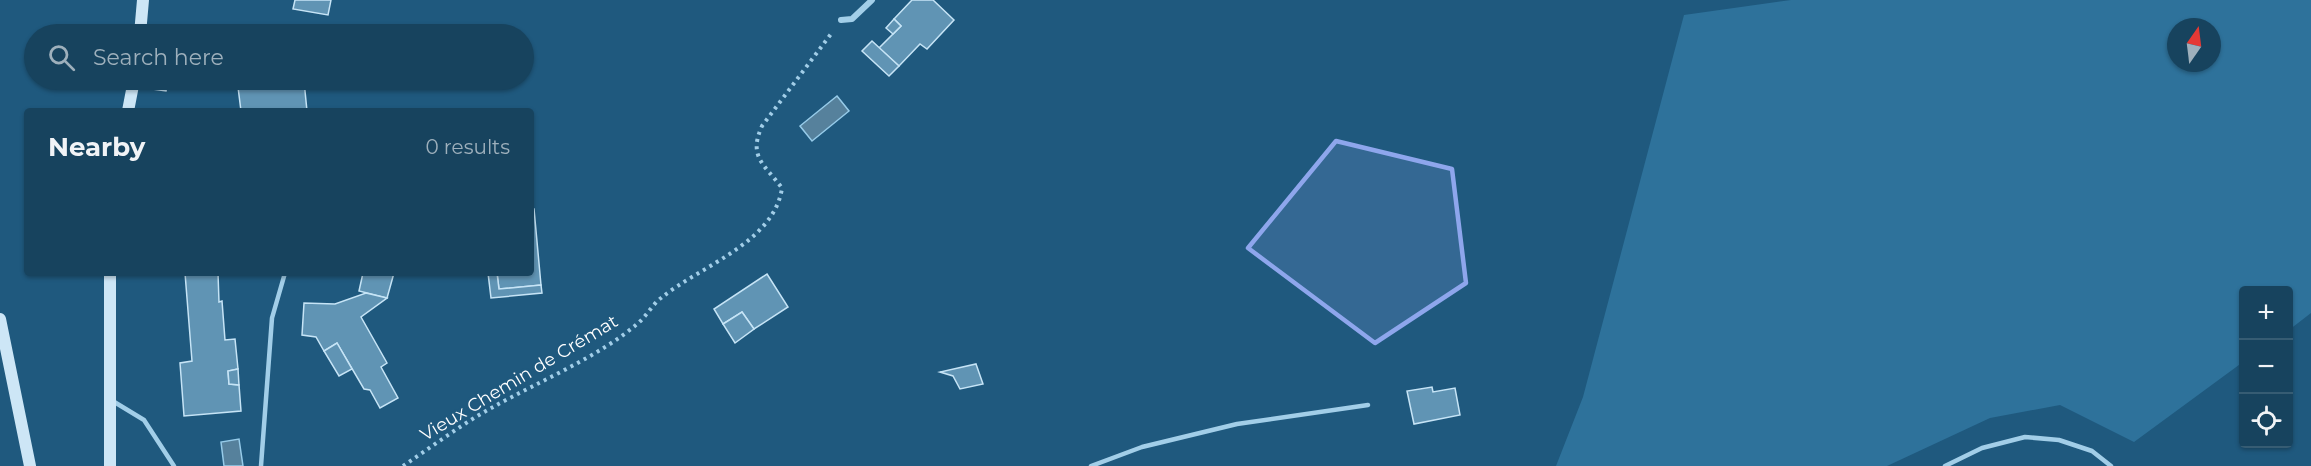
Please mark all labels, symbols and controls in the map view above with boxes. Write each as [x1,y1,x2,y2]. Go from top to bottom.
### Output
north arrow [2167,18,2221,72]
search box [24,24,534,90]
icon: search [45,41,78,74]
text: Search here [93,44,224,71]
text: Nearby [48,131,145,163]
text: 0 results [425,135,510,159]
map controls [2239,286,2293,448]
button: + [2239,286,2293,340]
street label: Vieux Chemin de Crémat [416,310,622,446]
button: − [2239,340,2293,394]
button: locate [2239,394,2293,448]

